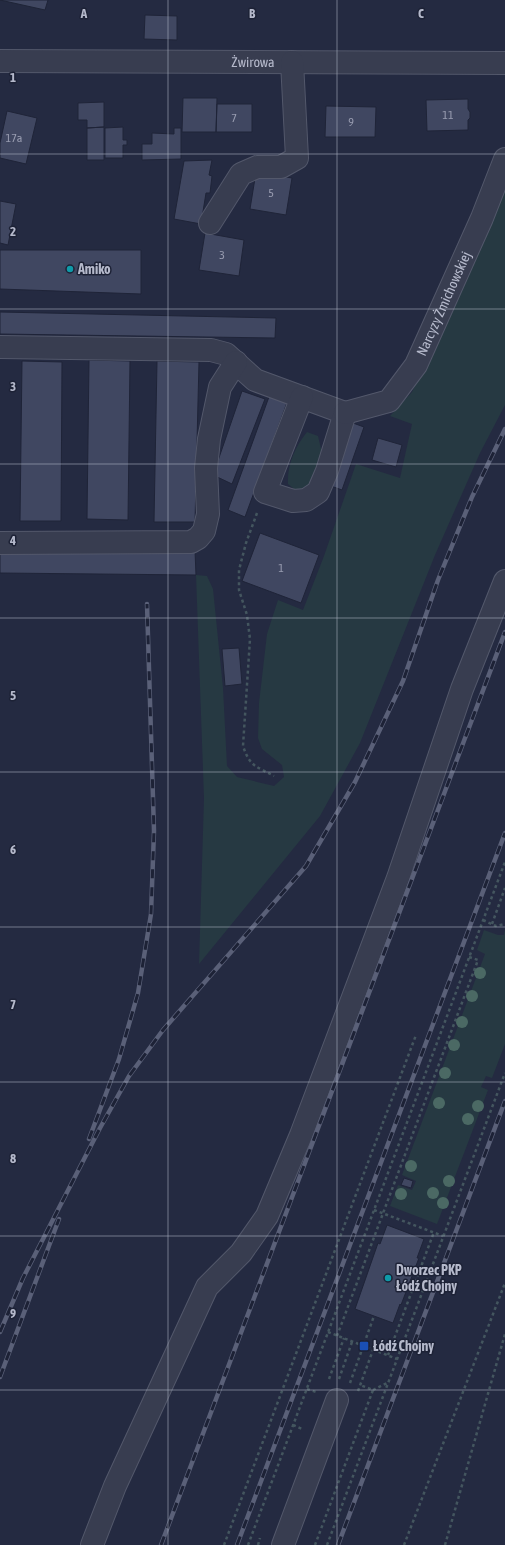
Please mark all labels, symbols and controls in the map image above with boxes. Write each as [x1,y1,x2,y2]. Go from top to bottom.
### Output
text: A [80,6,88,21]
text: B [249,6,256,21]
text: C [418,6,424,21]
street label: Żwirowa [231,54,275,70]
text: 1 [10,70,16,85]
house number: 11 [442,108,454,122]
house number: 7 [231,111,237,125]
house number: 9 [348,115,354,129]
house number: 17a [6,131,22,145]
house number: 5 [268,186,274,200]
text: 2 [10,224,16,239]
house number: 3 [219,248,225,262]
street label: Narcyzy Żmichowskiej [413,249,474,358]
place label: Amiko [77,261,111,277]
marker: Amiko [65,264,75,274]
text: 3 [10,379,16,394]
text: 4 [9,533,16,548]
house number: 1 [278,561,284,575]
text: 5 [10,688,16,703]
text: 6 [10,842,16,857]
text: 7 [10,997,16,1012]
text: 8 [10,1151,16,1166]
place label: Dworzec PKP Łódź Chojny [396,1262,462,1294]
marker: Dworzec PKP Łódź Chojny [383,1273,393,1283]
text: 9 [10,1306,16,1321]
place label: Łódź Chojny [373,1338,434,1354]
marker: Łódź Chojny [358,1340,370,1352]

